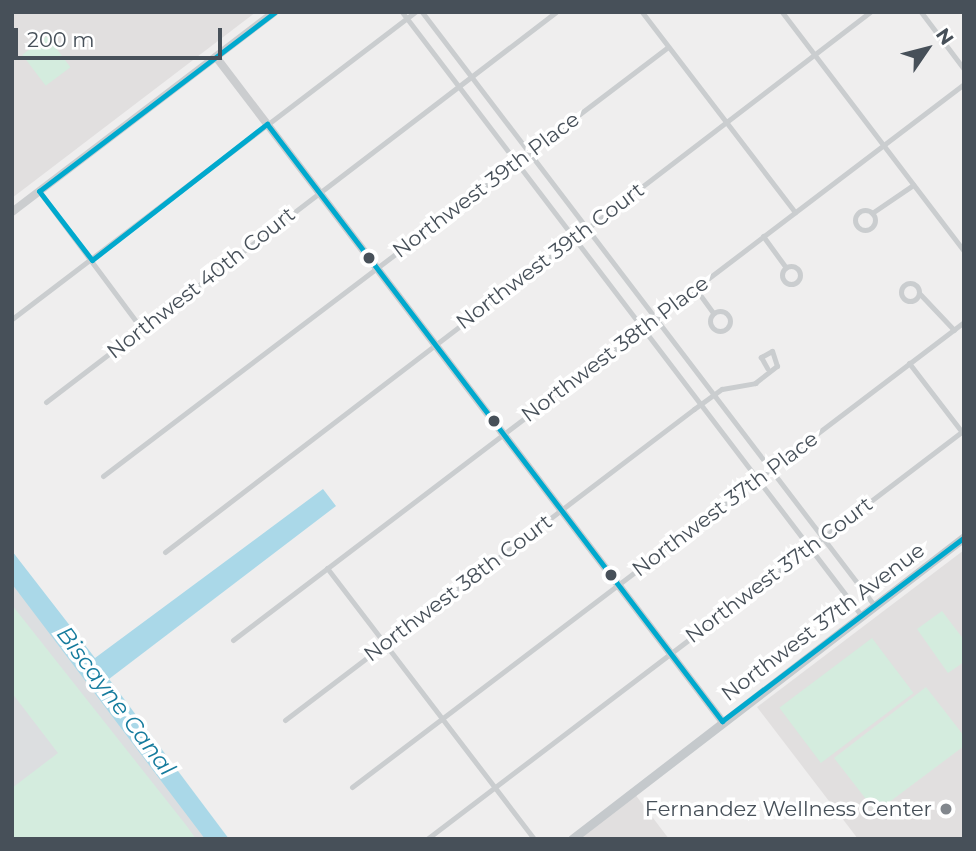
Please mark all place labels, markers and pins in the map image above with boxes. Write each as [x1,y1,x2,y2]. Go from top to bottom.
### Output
unlabelled marker [362,251,376,265]
unlabelled marker [487,414,501,428]
unlabelled marker [604,568,618,582]
place label: Fernandez Wellness Center [645,796,932,822]
marker: Fernandez Wellness Center [938,801,954,817]

